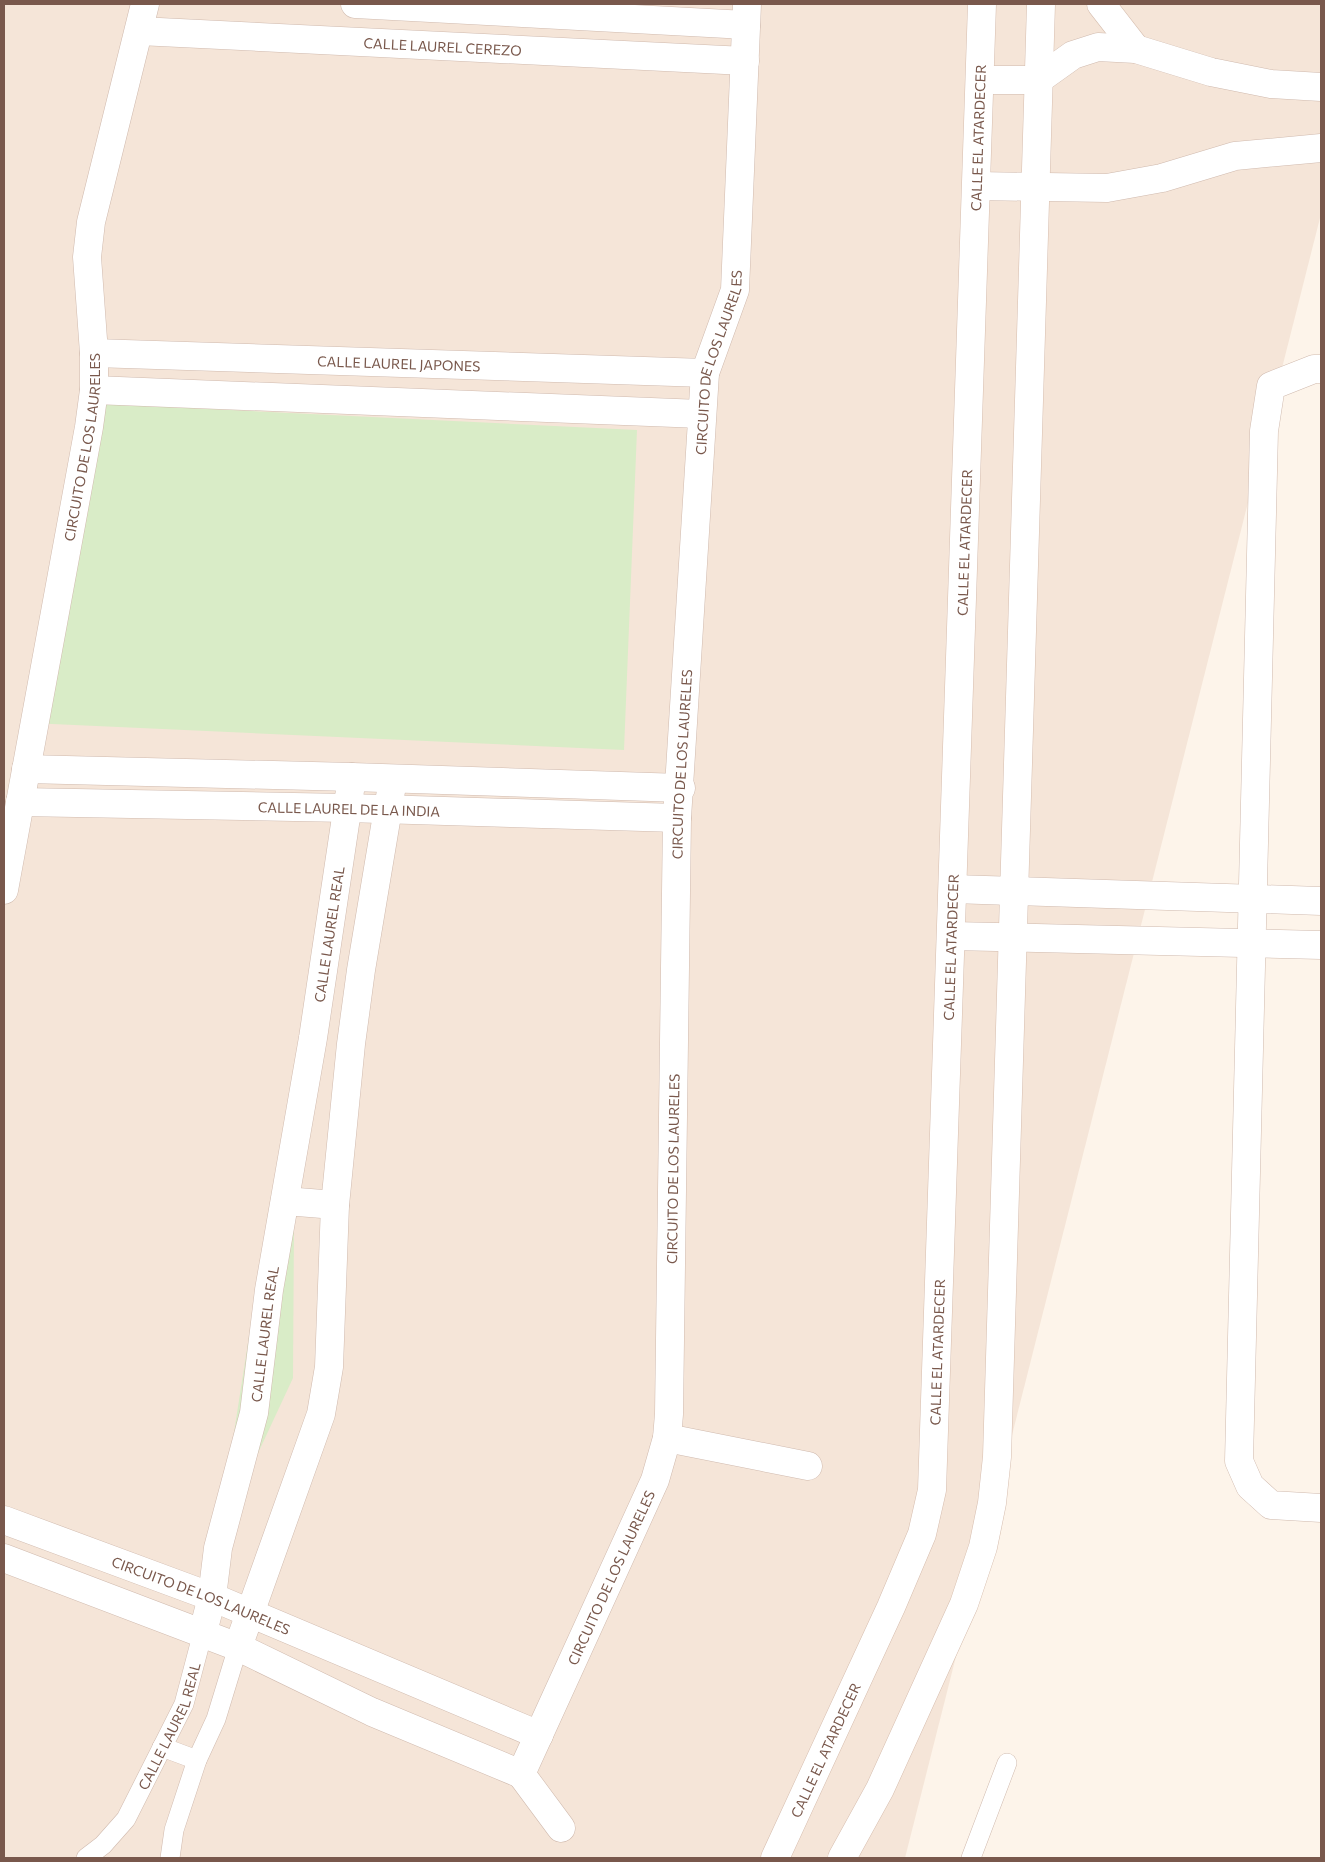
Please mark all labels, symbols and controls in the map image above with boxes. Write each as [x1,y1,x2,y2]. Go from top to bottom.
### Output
street label: CALLE LAUREL CEREZO [363,34,522,58]
street label: CALLE EL ATARDECER [967,64,988,211]
street label: CIRCUITO DE LOS LAURELES [691,270,744,455]
street label: CALLE LAUREL JAPONES [317,352,481,374]
street label: CIRCUITO DE LOS LAURELES [60,353,103,543]
street label: CALLE EL ATARDECER [953,469,975,616]
street label: CIRCUITO DE LOS LAURELES [668,669,695,859]
street label: CALLE LAUREL DE LA INDIA [258,798,441,819]
street label: CALLE LAUREL REAL [310,865,347,1003]
street label: CALLE EL ATARDECER [939,874,961,1021]
street label: CIRCUITO DE LOS LAURELES [663,1074,682,1264]
street label: CALLE LAUREL REAL [247,1264,282,1403]
street label: CALLE EL ATARDECER [926,1279,948,1426]
street label: CIRCUITO DE LOS LAURELES [563,1487,658,1668]
street label: CIRCUITO DE LOS LAURELES [110,1552,293,1638]
street label: CALLE LAUREL REAL [134,1660,203,1792]
street label: CALLE EL ATARDECER [786,1680,863,1820]

